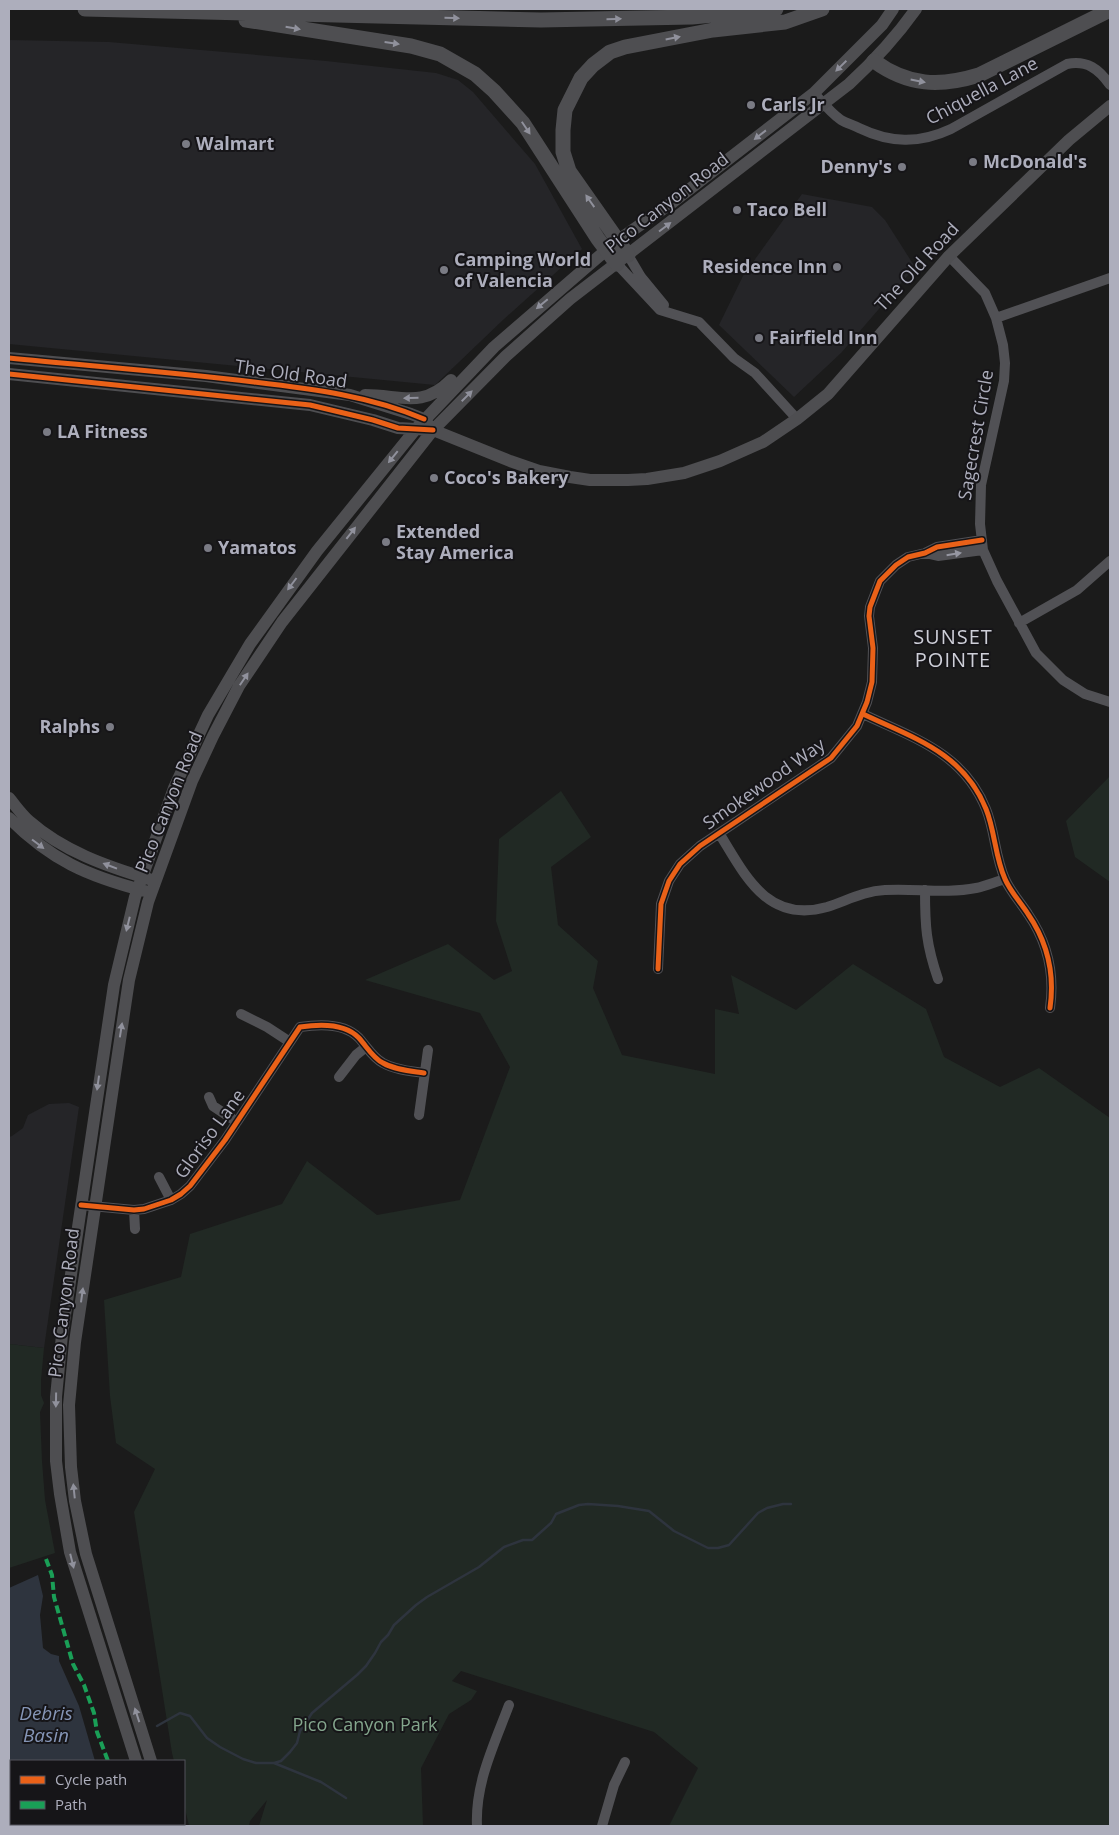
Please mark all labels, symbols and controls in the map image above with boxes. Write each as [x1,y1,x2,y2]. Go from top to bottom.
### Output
one-way arrow [444,14,460,22]
one-way arrow [606,14,622,22]
one-way arrow [285,25,301,33]
one-way arrow [666,34,681,42]
one-way arrow [384,39,400,47]
street label: Chiquella Lane [921,51,1042,130]
one-way arrow [836,60,848,72]
one-way arrow [910,77,925,85]
place label: Carls Jr [761,92,825,116]
marker: Carls Jr [745,99,757,111]
one-way arrow [521,121,531,135]
one-way arrow [753,130,767,140]
place label: Walmart [196,131,274,155]
marker: Walmart [180,138,192,150]
street label: Pico Canyon Road [600,146,733,258]
place label: McDonald's [983,149,1087,173]
place label: Denny's [820,154,892,178]
marker: McDonald's [967,156,979,168]
marker: Denny's [896,161,908,173]
one-way arrow [585,194,595,207]
place label: Taco Bell [747,197,827,221]
marker: Taco Bell [731,204,743,216]
street label: The Old Road [869,217,964,316]
one-way arrow [658,222,672,232]
place label: Camping World of Valencia [454,247,591,292]
place label: Residence Inn [702,254,827,278]
marker: Residence Inn [831,261,843,273]
marker: Camping World of Valencia [438,264,450,276]
one-way arrow [536,299,549,310]
place label: Fairfield Inn [769,325,878,349]
marker: Fairfield Inn [753,332,765,344]
street label: The Old Road [234,353,349,393]
street label: Sagecrest Circle [952,368,998,502]
one-way arrow [461,390,473,402]
one-way arrow [402,394,418,402]
place label: LA Fitness [57,419,148,443]
marker: LA Fitness [41,426,53,438]
one-way arrow [388,450,399,463]
place label: Coco's Bakery [444,465,569,489]
marker: Coco's Bakery [428,472,440,484]
place label: Extended Stay America [396,519,514,564]
one-way arrow [346,526,356,540]
place label: Yamatos [218,535,297,559]
marker: Extended Stay America [380,536,392,548]
marker: Yamatos [202,542,214,554]
one-way arrow [947,550,963,558]
one-way arrow [287,577,298,590]
district label: SUNSET POINTE [913,623,993,673]
one-way arrow [239,672,249,685]
place label: Ralphs [40,714,100,738]
marker: Ralphs [104,721,116,733]
street label: Pico Canyon Road [129,727,207,876]
street label: Smokewood Way [698,732,830,834]
one-way arrow [31,839,45,849]
one-way arrow [102,862,117,869]
one-way arrow [124,916,132,931]
one-way arrow [117,1022,125,1038]
one-way arrow [94,1076,102,1092]
street label: Gloriso Lane [169,1084,250,1183]
street label: Pico Canyon Road [42,1227,84,1379]
one-way arrow [78,1286,86,1302]
one-way arrow [52,1393,60,1409]
one-way arrow [70,1483,78,1499]
one-way arrow [68,1554,76,1569]
water label: Debris Basin [19,1700,73,1748]
one-way arrow [133,1707,140,1722]
park label: Pico Canyon Park [292,1712,438,1736]
legend [10,1760,185,1825]
text: Cycle path [55,1769,127,1789]
text: Path [55,1794,87,1814]

